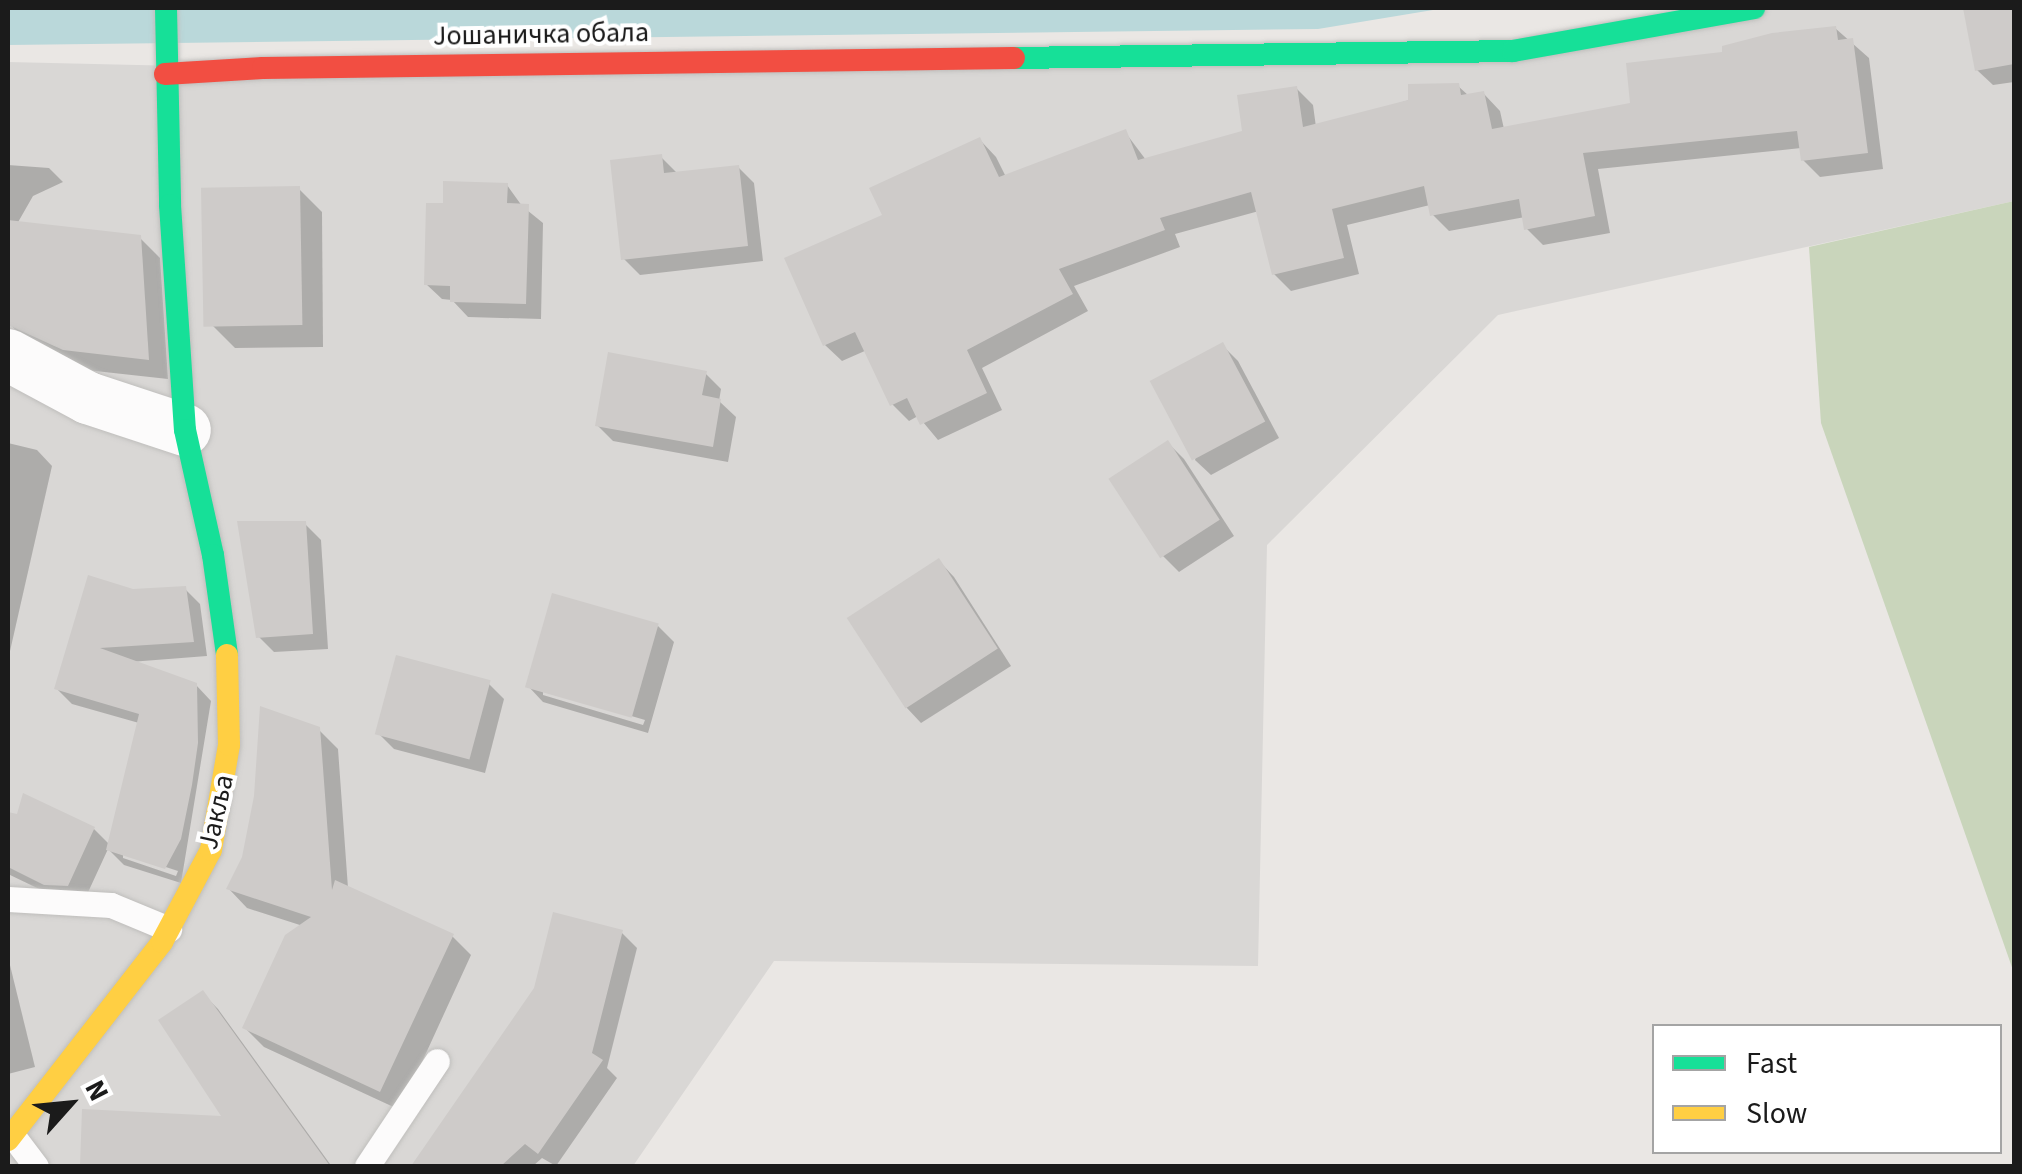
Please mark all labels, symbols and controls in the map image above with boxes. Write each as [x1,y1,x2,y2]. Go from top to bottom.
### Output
street label: Јошаничка обала [433,15,649,53]
street label: Јакља [191,771,241,853]
legend [1652,1024,2002,1154]
text: Fast [1746,1042,1797,1085]
north arrow [20,1054,120,1154]
text: N [75,1073,119,1108]
text: Slow [1746,1092,1807,1135]

